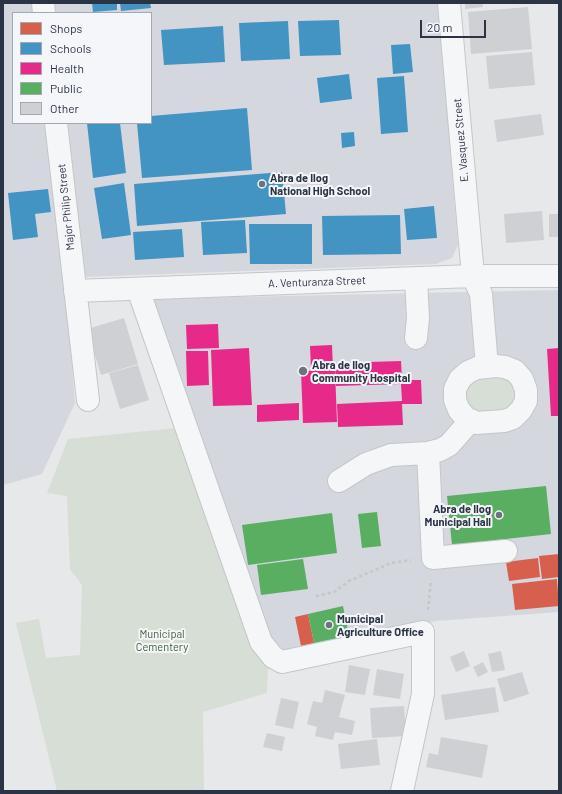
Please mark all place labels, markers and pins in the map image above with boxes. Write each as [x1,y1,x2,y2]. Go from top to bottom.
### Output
place label: Abra de Ilog National High School [270,171,370,197]
marker: Abra de Ilog National High School [257,179,267,189]
place label: Abra de Ilog Community Hospital [312,358,410,384]
marker: Abra de Ilog Community Hospital [297,365,309,377]
place label: Abra de Ilog Municipal Hall [425,502,491,528]
marker: Abra de Ilog Municipal Hall [494,510,504,520]
place label: Municipal Agriculture Office [337,612,424,638]
marker: Municipal Agriculture Office [324,620,334,630]

